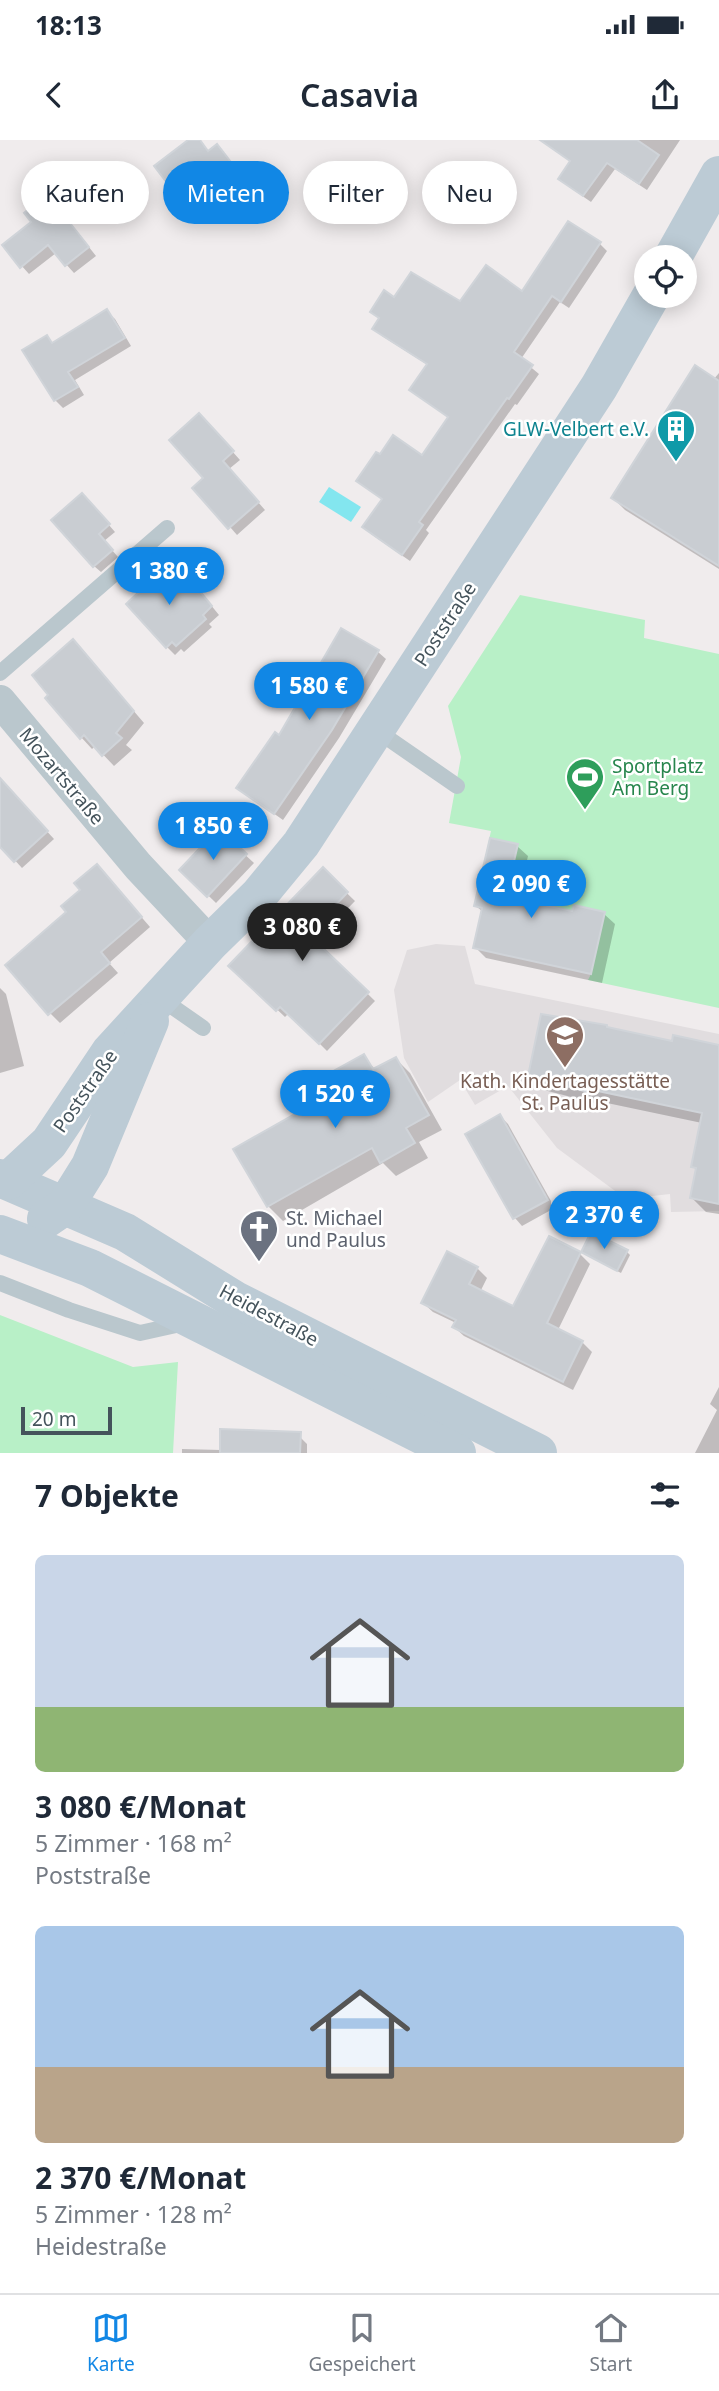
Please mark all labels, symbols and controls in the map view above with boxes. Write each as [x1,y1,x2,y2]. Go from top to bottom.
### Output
text: 18:13 [35,7,102,43]
text: Casavia [300,73,419,116]
icon: back [35,76,73,114]
icon: share [646,76,684,114]
chip: Kaufen [21,161,149,224]
chip: Mieten [163,161,289,224]
chip: Filter [303,161,408,224]
chip: Neu [422,161,517,224]
map controls [634,245,697,308]
button: locate [634,245,697,308]
building icon: GLW-Velbert e.V. [655,408,697,463]
place label: GLW-Velbert e.V. [503,416,649,442]
pin: 1 380 € [104,547,234,607]
text: 1 380 € [130,554,208,586]
street label: Poststraße [408,577,482,671]
pin: 1 580 € [244,662,374,722]
text: 1 580 € [270,669,348,701]
street label: Mozartstraße [14,722,110,830]
place label: Sportplatz Am Berg [612,753,703,801]
sports icon: Sportplatz Am Berg [564,756,606,811]
pin: 1 850 € [148,802,278,862]
text: 1 850 € [174,809,252,841]
pin: 2 090 € [466,860,596,920]
text: 2 090 € [492,867,570,899]
pin: 3 080 € [237,904,367,963]
text: 3 080 € [263,910,341,942]
school or university icon: Kath. Kindertagesstätte St. Paulus [544,1014,586,1069]
street label: Poststraße [47,1044,123,1138]
place label: Kath. Kindertagesstätte St. Paulus [460,1068,670,1116]
pin: 1 520 € [270,1070,400,1130]
text: 1 520 € [296,1077,374,1109]
pin: 2 370 € [539,1192,669,1251]
text: 2 370 € [565,1198,643,1230]
place label: St. Michael und Paulus [286,1205,386,1253]
church icon: St. Michael und Paulus [238,1208,280,1263]
street label: Heidestraße [215,1278,323,1352]
scale bar [21,1404,112,1436]
text: 20 m [32,1406,76,1432]
text: 7 Objekte [35,1475,179,1516]
icon: filters [646,1476,684,1514]
icon: home [297,1600,423,1726]
text: 3 080 €/Monat [35,1786,246,1827]
text: 5 Zimmer · 168 m² [35,1827,232,1859]
text: Poststraße [35,1859,151,1891]
icon: home [297,1971,423,2097]
text: 2 370 €/Monat [35,2157,246,2198]
text: 5 Zimmer · 128 m² [35,2198,232,2230]
text: Heidestraße [35,2230,167,2262]
tab: Karte [87,2309,135,2377]
tab: Gespeichert [308,2309,416,2377]
tab: Start [589,2309,632,2377]

